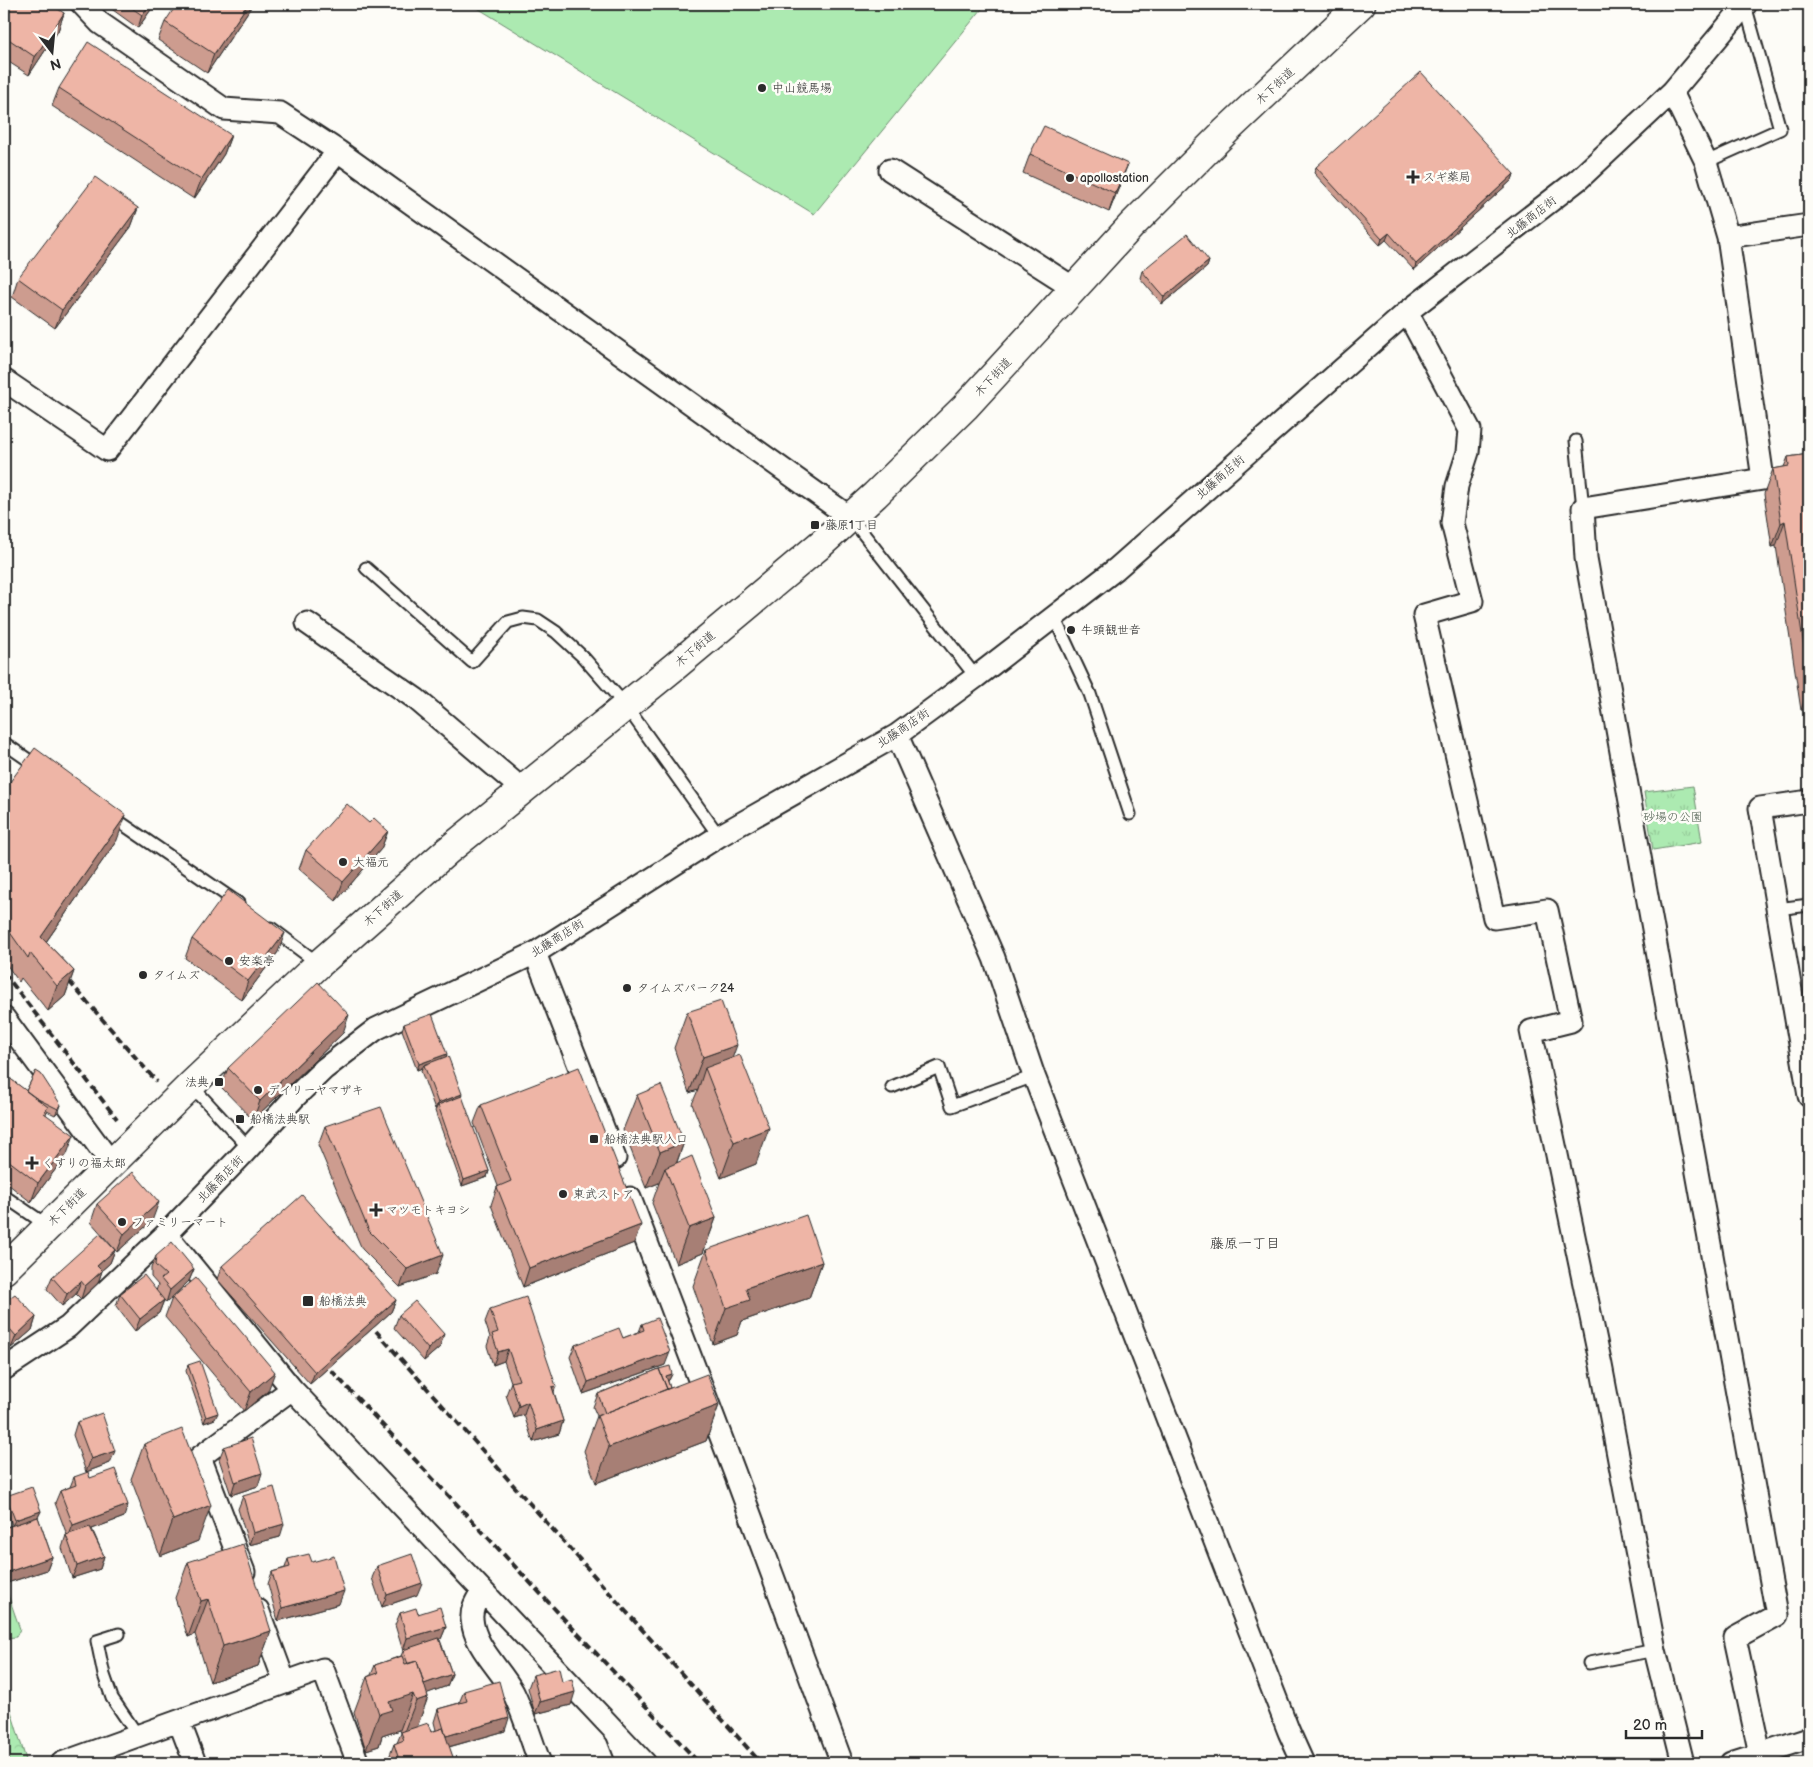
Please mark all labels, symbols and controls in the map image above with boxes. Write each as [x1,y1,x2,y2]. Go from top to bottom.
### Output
north arrow [28,28,78,78]
text: N [48,54,63,74]
street label: 木下街道 [1253,65,1298,108]
place label: 中山競馬場 [772,81,832,96]
marker: 中山競馬場 [756,82,768,94]
place label: スギ薬局 [1423,170,1471,185]
place label: apollostation [1080,171,1149,186]
marker: スギ薬局 [1407,171,1419,183]
marker: apollostation [1064,172,1076,184]
street label: 北藤商店街 [1503,193,1560,242]
street label: 木下街道 [972,355,1015,400]
street label: 北藤商店街 [1193,452,1248,503]
place label: 藤原1丁目 [825,518,878,533]
marker: 藤原1丁目 [809,519,821,531]
place label: 牛頭観世音 [1081,623,1141,638]
marker: 牛頭観世音 [1065,624,1077,636]
street label: 木下街道 [672,628,719,671]
street label: 北藤商店街 [874,705,932,751]
park label: 砂場の公園 [1643,810,1703,825]
place label: 大福元 [353,855,389,870]
marker: 大福元 [337,856,349,868]
street label: 木下街道 [360,887,406,930]
street label: 北藤商店街 [528,916,587,961]
place label: 安楽亭 [239,954,275,969]
marker: 安楽亭 [223,955,235,967]
place label: タイムズ [153,968,200,983]
marker: タイムズ [137,969,149,981]
place label: タイムズパーク24 [637,981,735,996]
marker: タイムズパーク24 [621,982,633,994]
place label: 法典 [185,1075,209,1090]
marker: 法典 [213,1076,225,1088]
place label: デイリーヤマザキ [268,1083,364,1098]
marker: デイリーヤマザキ [252,1084,264,1096]
place label: 船橋法典駅 [250,1112,310,1127]
marker: 船橋法典駅 [234,1113,246,1125]
place label: 船橋法典駅入口 [604,1132,688,1147]
marker: 船橋法典駅入口 [588,1133,600,1145]
street label: 北藤商店街 [194,1153,247,1206]
place label: くすりの福太郎 [42,1156,126,1171]
marker: くすりの福太郎 [26,1157,38,1169]
street label: 木下街道 [45,1185,90,1230]
place label: 東武ストア [573,1187,634,1202]
marker: 東武ストア [557,1188,569,1200]
place label: マツモトキヨシ [386,1203,470,1218]
marker: マツモトキヨシ [370,1204,382,1216]
place label: ファミリーマート [132,1215,228,1230]
marker: ファミリーマート [116,1216,128,1228]
district label: 藤原一丁目 [1210,1235,1280,1252]
marker: 船橋法典 [301,1294,315,1308]
place label: 船橋法典 [319,1294,367,1309]
scale bar [1626,1707,1702,1739]
text: 20 m [1633,1716,1667,1735]

